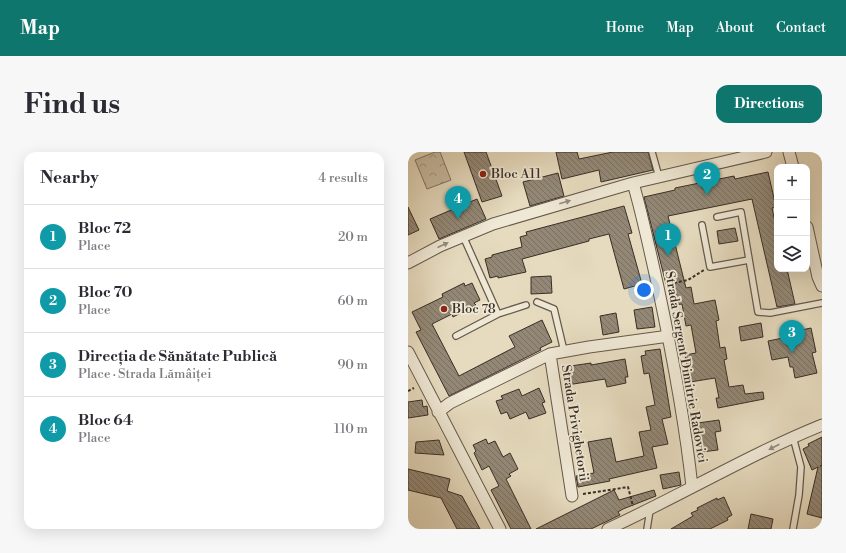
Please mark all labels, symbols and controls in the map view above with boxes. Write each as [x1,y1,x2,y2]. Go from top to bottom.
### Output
text: Map [20,16,60,40]
text: Home [606,19,644,37]
text: Map [666,19,694,37]
text: About [716,19,754,37]
text: Contact [776,19,826,37]
button: Directions [716,85,822,123]
text: Find us [24,87,120,122]
pin: 2 [694,162,720,195]
map controls [774,164,810,272]
button: + [774,164,810,200]
place label: Bloc A11 [490,166,541,182]
text: Nearby [40,167,99,189]
marker: Bloc A11 [478,169,488,179]
text: 4 results [318,170,368,186]
pin: 4 [445,186,471,219]
one-way arrow [560,199,572,205]
button: − [774,200,810,236]
text: Bloc 72 [78,219,131,238]
pin: 1 [655,223,681,256]
text: 1 [50,229,56,245]
text: 20 m [338,229,368,245]
button: layers [774,236,810,272]
text: Place [78,238,110,254]
one-way arrow [437,242,448,248]
street label: Strada Sergent Dimitrie Radovici [661,270,711,464]
your location [634,280,654,300]
text: Bloc 70 [78,283,133,302]
text: 2 [49,293,57,309]
text: 60 m [337,293,368,309]
place label: Bloc 78 [451,301,496,317]
text: Place [78,302,110,318]
marker: Bloc 78 [439,304,449,314]
pin: 3 [779,320,805,353]
text: Direcția de Sănătate Publică [78,347,277,366]
text: 3 [49,357,57,373]
text: 90 m [337,357,368,373]
street label: Strada Privighetorii [558,364,592,482]
text: Place · Strada Lămâiței [78,366,211,382]
text: Bloc 64 [78,411,133,430]
text: 4 [49,421,57,437]
text: 110 m [334,421,368,437]
text: Place [78,430,110,446]
one-way arrow [768,443,779,450]

